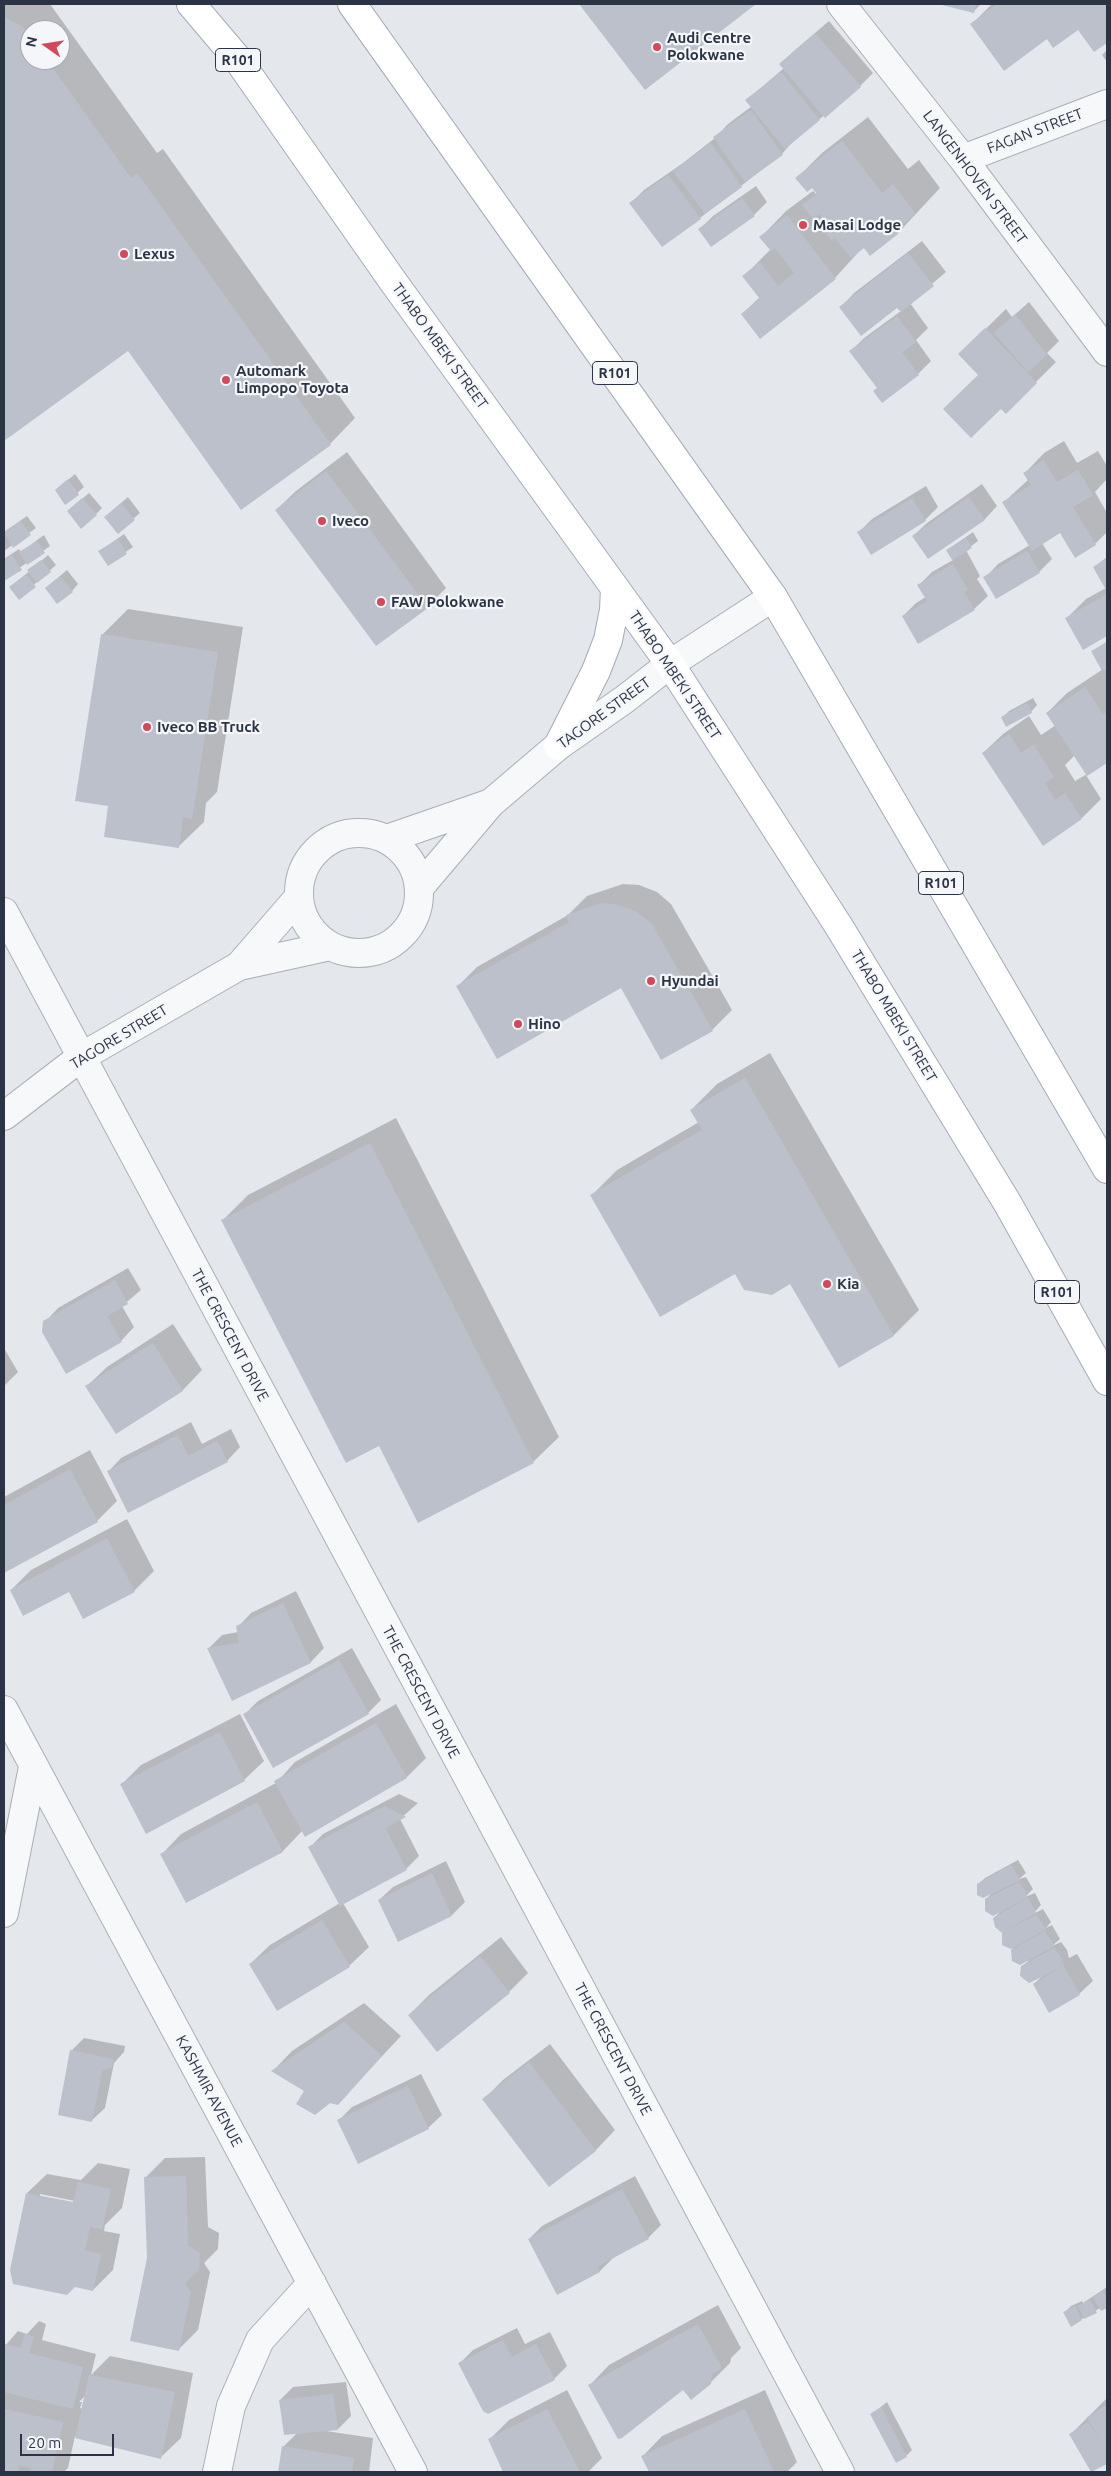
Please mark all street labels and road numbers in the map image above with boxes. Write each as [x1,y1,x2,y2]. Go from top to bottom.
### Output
road number: R101 [216,48,260,72]
street label: FAGAN STREET [984,104,1086,158]
street label: LANGENHOVEN STREET [919,107,1031,247]
street label: THABO MBEKI STREET [388,280,492,412]
road number: R101 [592,362,638,384]
street label: THABO MBEKI STREET [625,607,725,743]
street label: TAGORE STREET [554,673,654,753]
road number: R101 [918,871,964,894]
street label: THABO MBEKI STREET [847,947,941,1085]
street label: TAGORE STREET [67,1001,171,1073]
street label: THE CRESCENT DRIVE [187,1266,273,1404]
road number: R101 [1034,1280,1080,1304]
street label: THE CRESCENT DRIVE [378,1623,464,1761]
street label: THE CRESCENT DRIVE [570,1980,656,2118]
street label: KASHMIR AVENUE [172,2032,246,2150]

